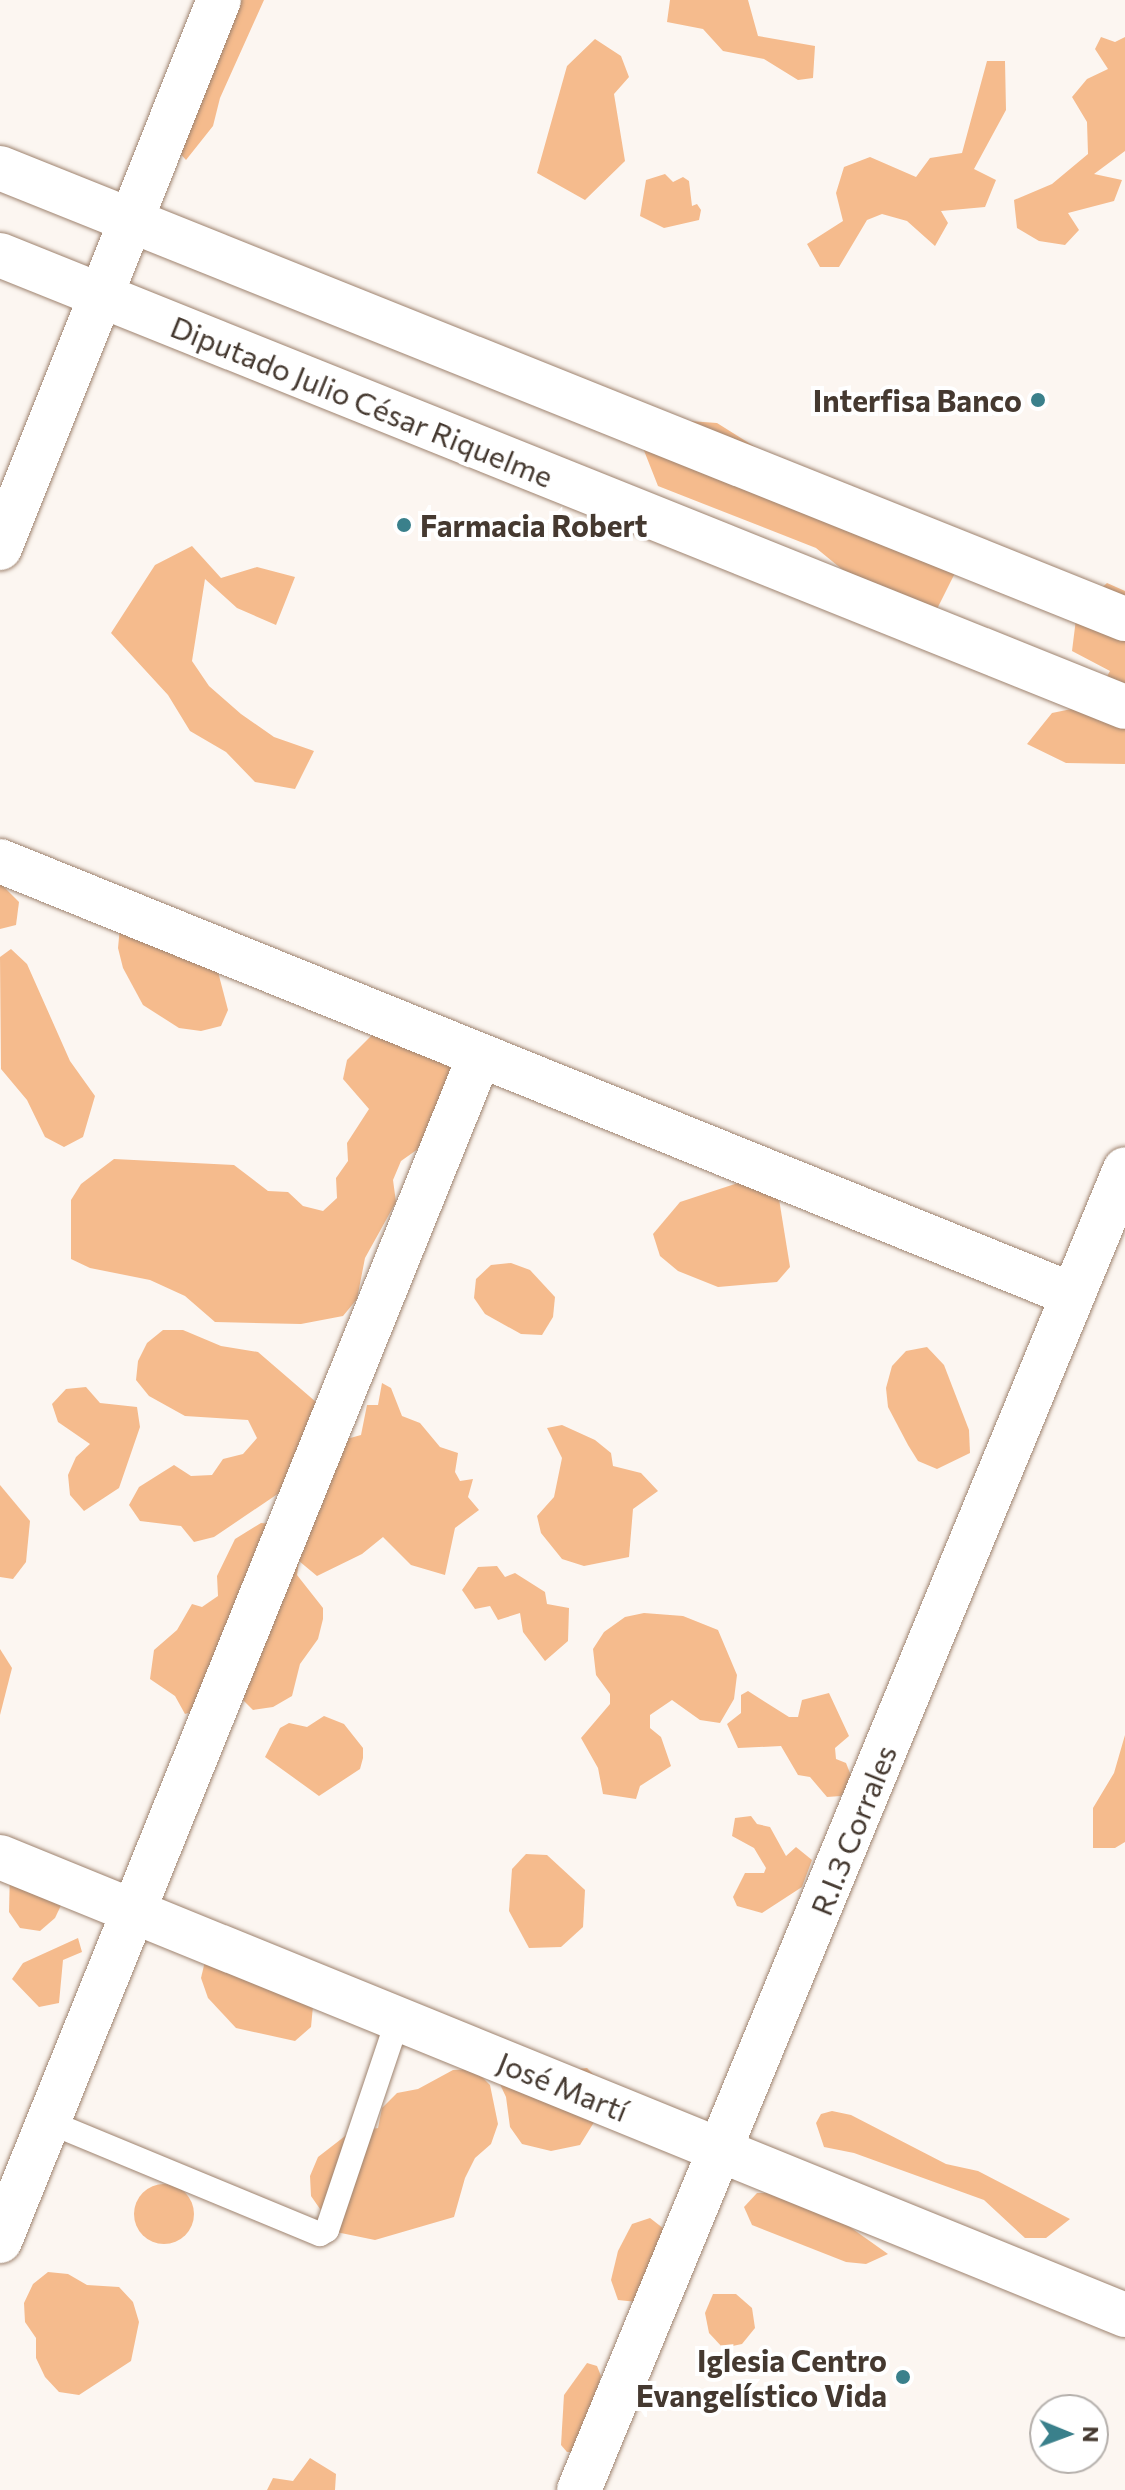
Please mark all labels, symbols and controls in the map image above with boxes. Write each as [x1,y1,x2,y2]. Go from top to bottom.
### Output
street label: Diputado Julio César Riquelme [166,308,558,494]
place label: Interfisa Banco [813,382,1022,418]
marker: Interfisa Banco [1029,391,1047,409]
place label: Farmacia Robert [420,507,647,543]
marker: Farmacia Robert [395,516,413,534]
street label: R.I.3 Corrales [803,1740,903,1920]
street label: José Martí [492,2044,634,2128]
place label: Iglesia Centro Evangelístico Vida [636,2342,887,2412]
marker: Iglesia Centro Evangelístico Vida [894,2368,912,2386]
north arrow [1029,2394,1109,2474]
text: N [1078,2426,1105,2443]

